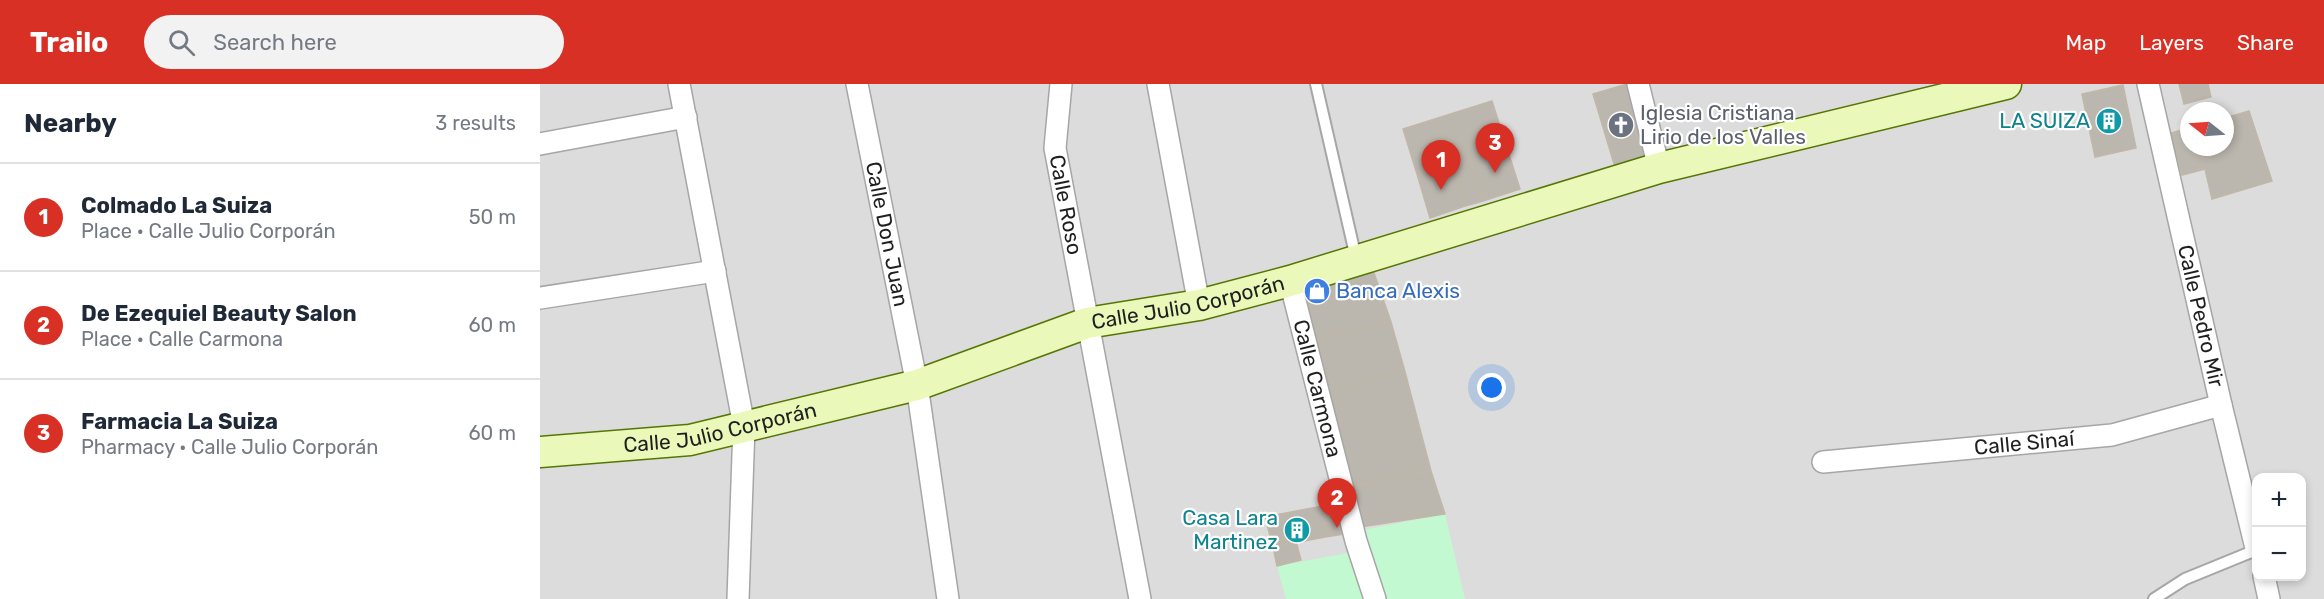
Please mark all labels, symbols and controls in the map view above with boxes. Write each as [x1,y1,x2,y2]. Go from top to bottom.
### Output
search box [144,15,564,69]
text: Trailo [30,26,108,59]
icon: search [165,26,198,59]
text: Search here [213,29,337,56]
text: Map [2065,30,2106,55]
text: Layers [2139,30,2204,55]
text: Share [2237,30,2294,55]
place label: Iglesia Cristiana Lirio de los Valles [1640,100,1806,149]
north arrow [2180,102,2234,156]
building icon: LA SUIZA [2094,106,2124,136]
text: Nearby [24,108,117,139]
place label: LA SUIZA [1999,108,2090,133]
church icon: Iglesia Cristiana Lirio de los Valles [1606,110,1636,140]
text: 3 results [435,111,516,135]
pin: 3 [1476,124,1514,173]
pin: 1 [1422,141,1460,190]
street label: Calle Roso [1045,153,1088,257]
street label: Calle Don Juan [861,159,914,309]
text: Colmado La Suiza [81,192,272,219]
text: 1 [39,205,48,229]
text: 50 m [469,205,516,229]
text: Place · Calle Julio Corporán [81,219,336,243]
street label: Calle Pedro Mir [2173,242,2230,389]
street label: Calle Julio Corporán [1089,270,1287,334]
shop icon: Banca Alexis [1302,276,1332,306]
place label: Banca Alexis [1336,278,1460,303]
text: De Ezequiel Beauty Salon [81,300,357,327]
text: 2 [37,313,50,337]
text: 60 m [469,313,516,337]
street label: Calle Carmona [1288,317,1347,460]
text: Place · Calle Carmona [81,327,283,351]
your location [1477,373,1506,402]
street label: Calle Julio Corporán [622,397,819,457]
text: Farmacia La Suiza [81,408,278,435]
text: 3 [37,421,50,445]
text: 60 m [469,421,516,445]
street label: Calle Sinaí [1973,426,2076,460]
text: Pharmacy · Calle Julio Corporán [81,435,378,459]
map controls [2252,473,2306,581]
button: + [2252,473,2306,527]
pin: 2 [1318,478,1356,528]
place label: Casa Lara Martinez [1182,505,1278,554]
building icon: Casa Lara Martinez [1282,515,1312,545]
button: − [2252,527,2306,581]

